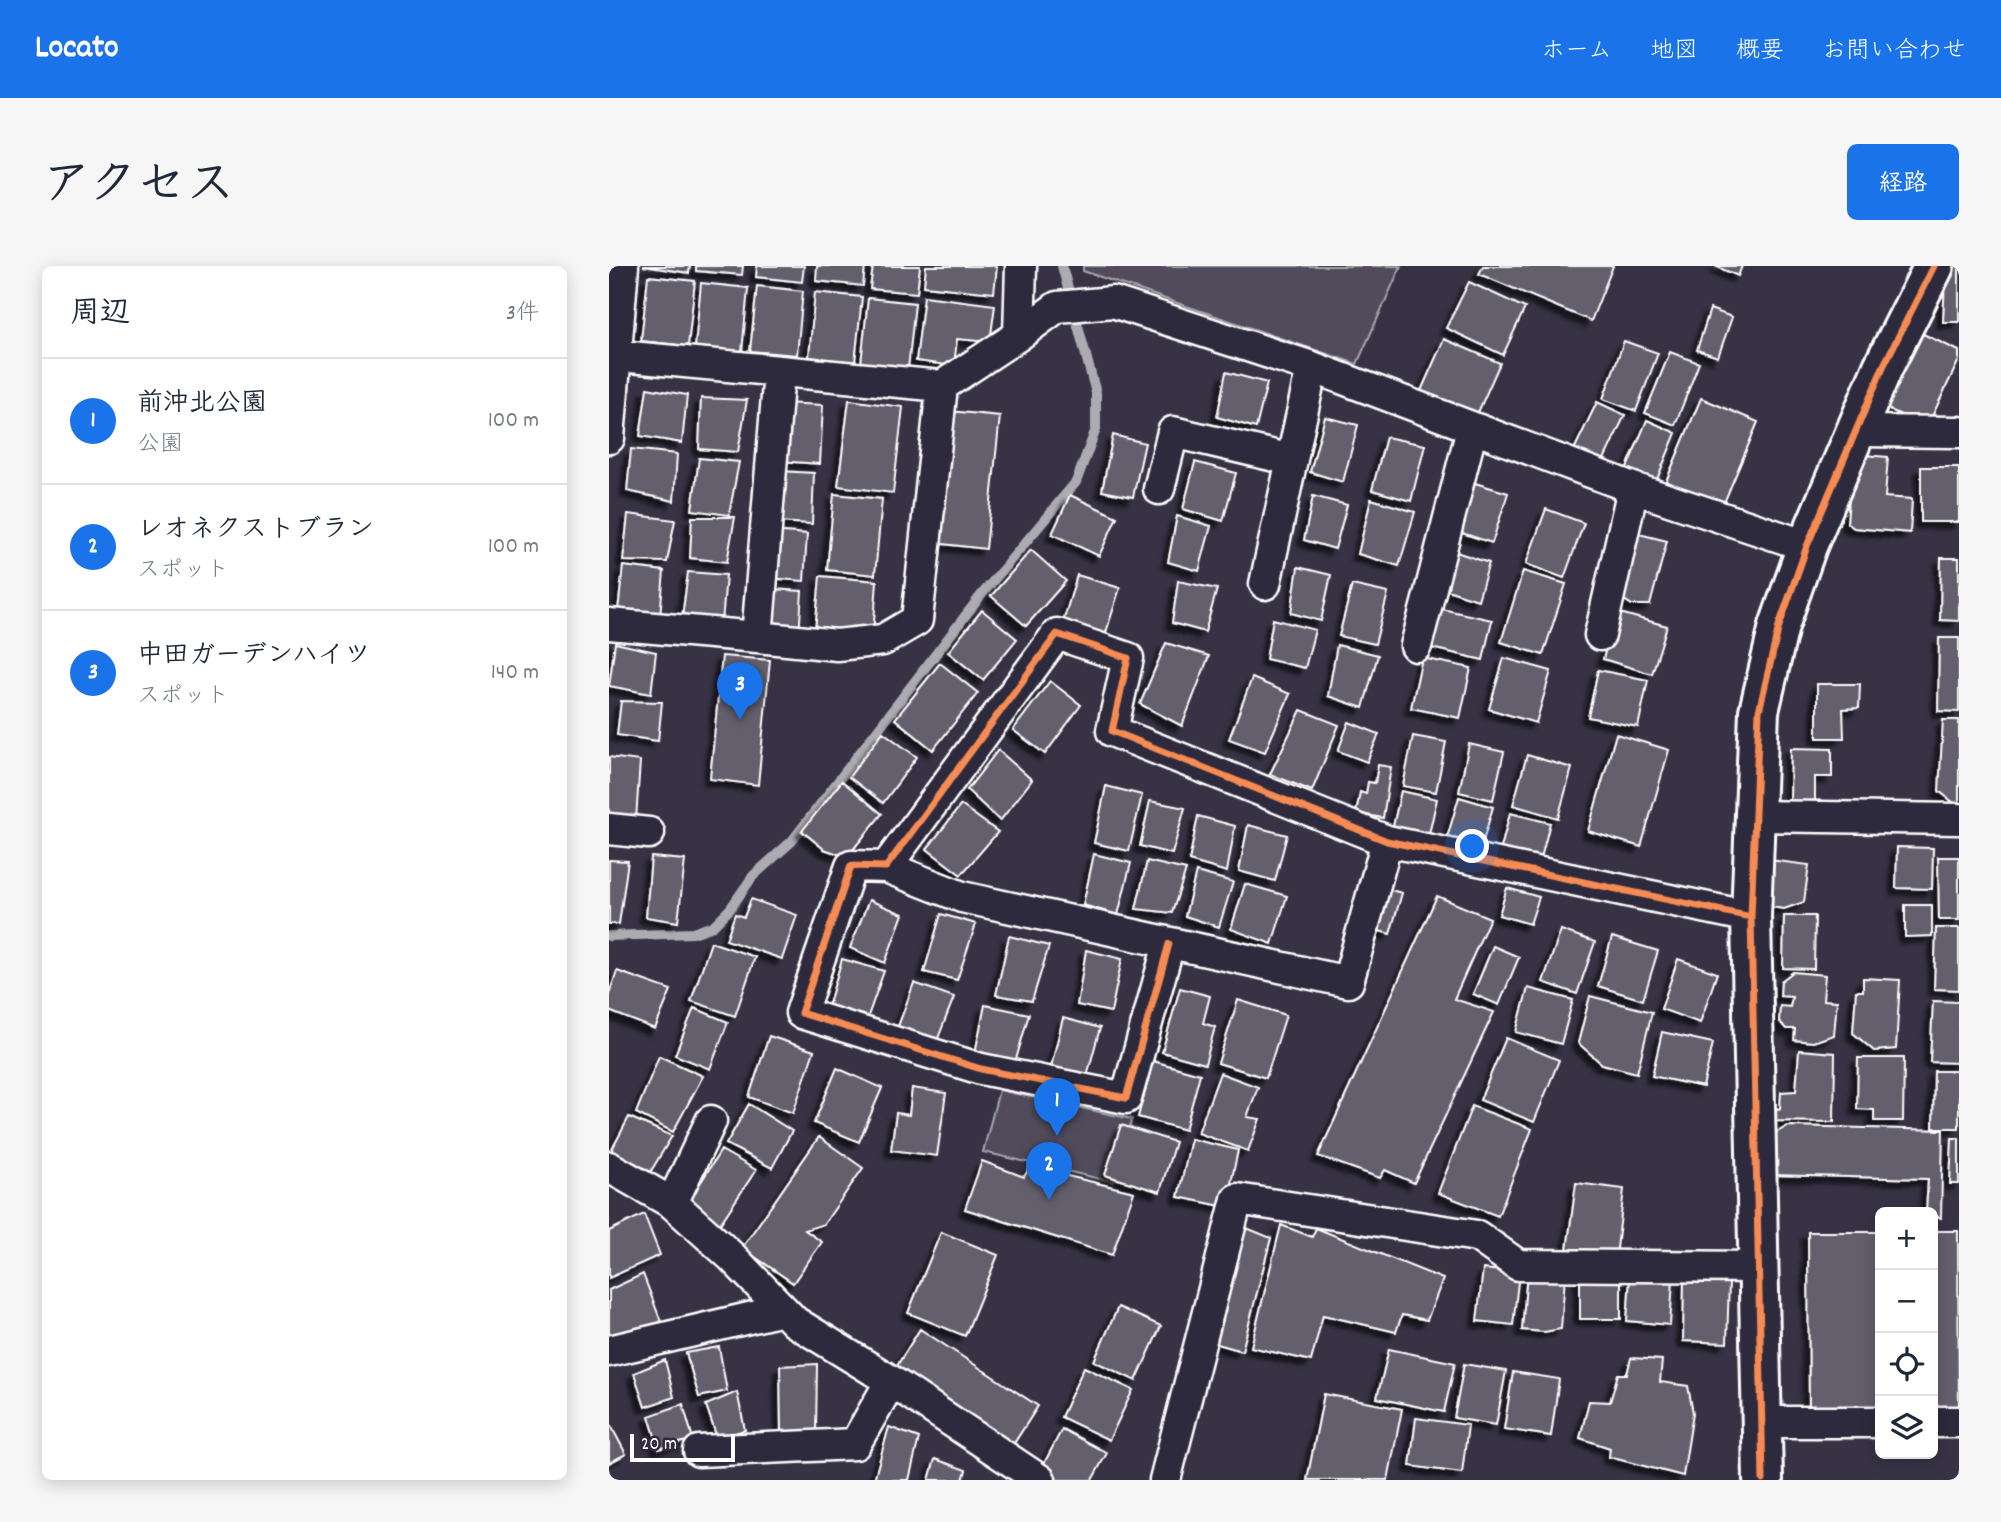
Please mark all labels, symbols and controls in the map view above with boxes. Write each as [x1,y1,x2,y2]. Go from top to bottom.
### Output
text: Locato [35,26,119,73]
text: ホーム [1541,35,1612,69]
text: 地図 [1650,35,1698,69]
text: 概要 [1736,35,1784,69]
text: お問い合わせ [1822,35,1966,69]
button: 経路 [1847,144,1959,220]
text: アクセス [42,153,235,223]
text: 周辺 [70,294,130,337]
text: 3件 [506,298,539,331]
text: 前沖北公園 [137,386,267,423]
text: 1 [90,405,96,438]
text: 100 m [488,405,539,438]
text: 公園 [137,429,183,462]
text: レオネクストブラン [137,512,374,549]
text: 2 [88,531,98,564]
text: 100 m [488,531,539,564]
text: スポット [137,555,229,588]
text: 中田ガーデンハイツ [137,638,370,675]
text: 3 [88,657,98,690]
text: 140 m [491,657,539,690]
pin: 3 [717,662,763,720]
text: スポット [137,681,229,714]
your location [1455,829,1489,863]
pin: 1 [1034,1078,1080,1136]
pin: 2 [1026,1142,1072,1200]
map controls [1875,1207,1938,1459]
button: + [1875,1207,1938,1270]
button: − [1875,1270,1938,1333]
button: locate [1875,1333,1938,1396]
button: layers [1875,1396,1938,1459]
scale bar [630,1431,735,1463]
text: 20 m [641,1432,677,1459]

